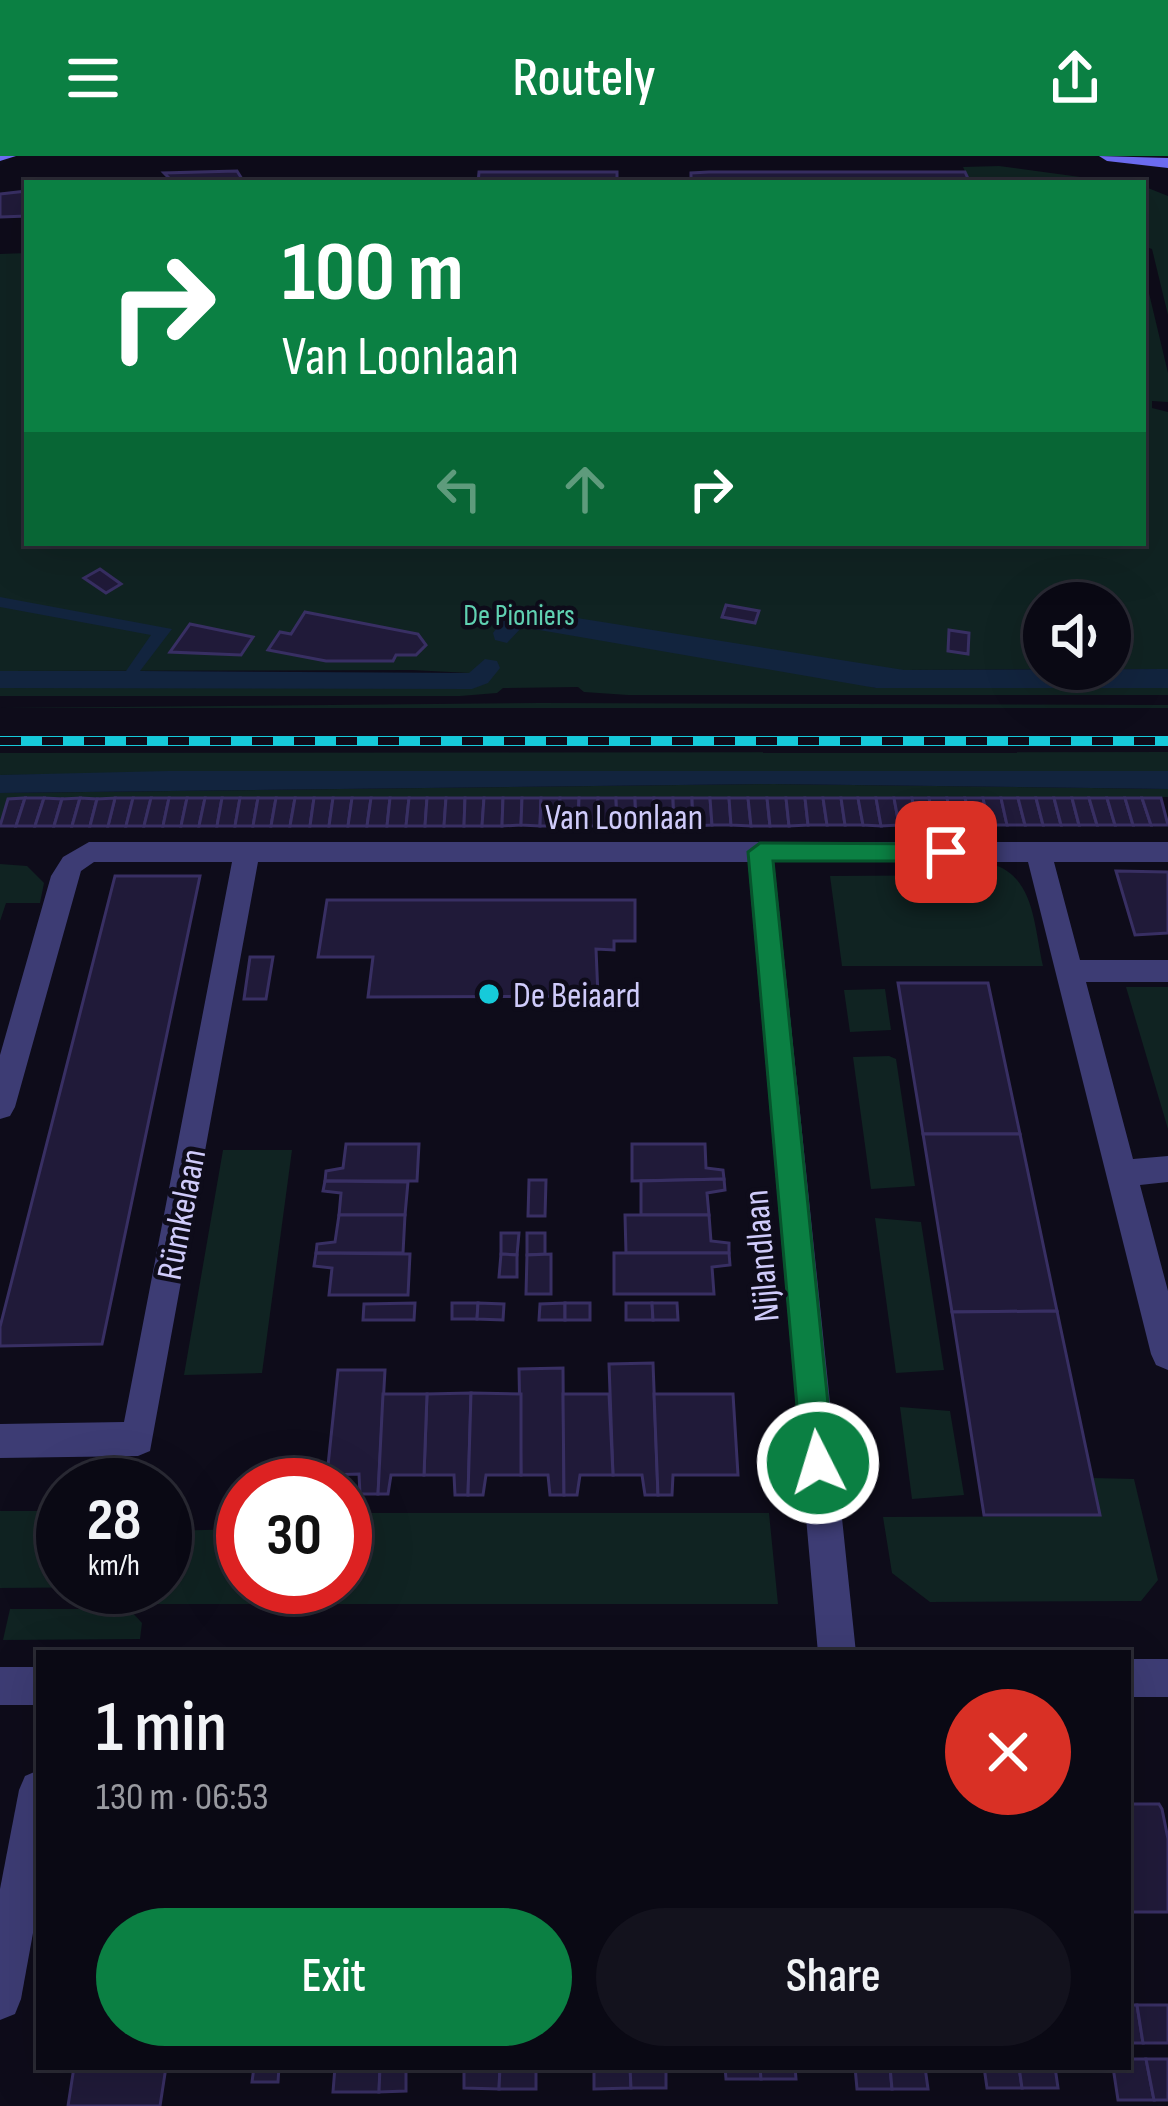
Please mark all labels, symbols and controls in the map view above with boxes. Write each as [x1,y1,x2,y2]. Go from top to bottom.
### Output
icon: menu [60,45,126,111]
icon: share [1042,45,1108,111]
text: Routely [512,46,656,111]
text: 100 m [282,223,464,324]
icon: right [84,228,240,384]
text: Van Loonlaan [282,325,519,390]
icon: left [426,456,492,522]
icon: ahead [552,456,618,522]
icon: right [678,456,744,522]
map controls [1023,582,1131,690]
button: sound [1023,582,1131,690]
park label: De Pioniers [463,598,575,634]
street label: Van Loonlaan [545,797,703,840]
pin [895,801,997,903]
icon: arrive [913,819,979,885]
place label: De Beiaard [513,975,641,1018]
marker: De Beiaard [476,981,502,1007]
street label: Rümkelaan [149,1145,216,1283]
street label: Nijlandlaan [735,1188,790,1324]
position arrow [755,1400,881,1526]
speed limit sign: 30 [216,1458,372,1614]
text: 28 [87,1485,141,1557]
text: km/h [88,1548,140,1584]
text: 1 min [96,1685,227,1772]
button: close [945,1689,1071,1815]
text: 130 m · 06:53 [96,1774,269,1821]
button: Exit [96,1908,572,2046]
button: Share [596,1908,1071,2046]

